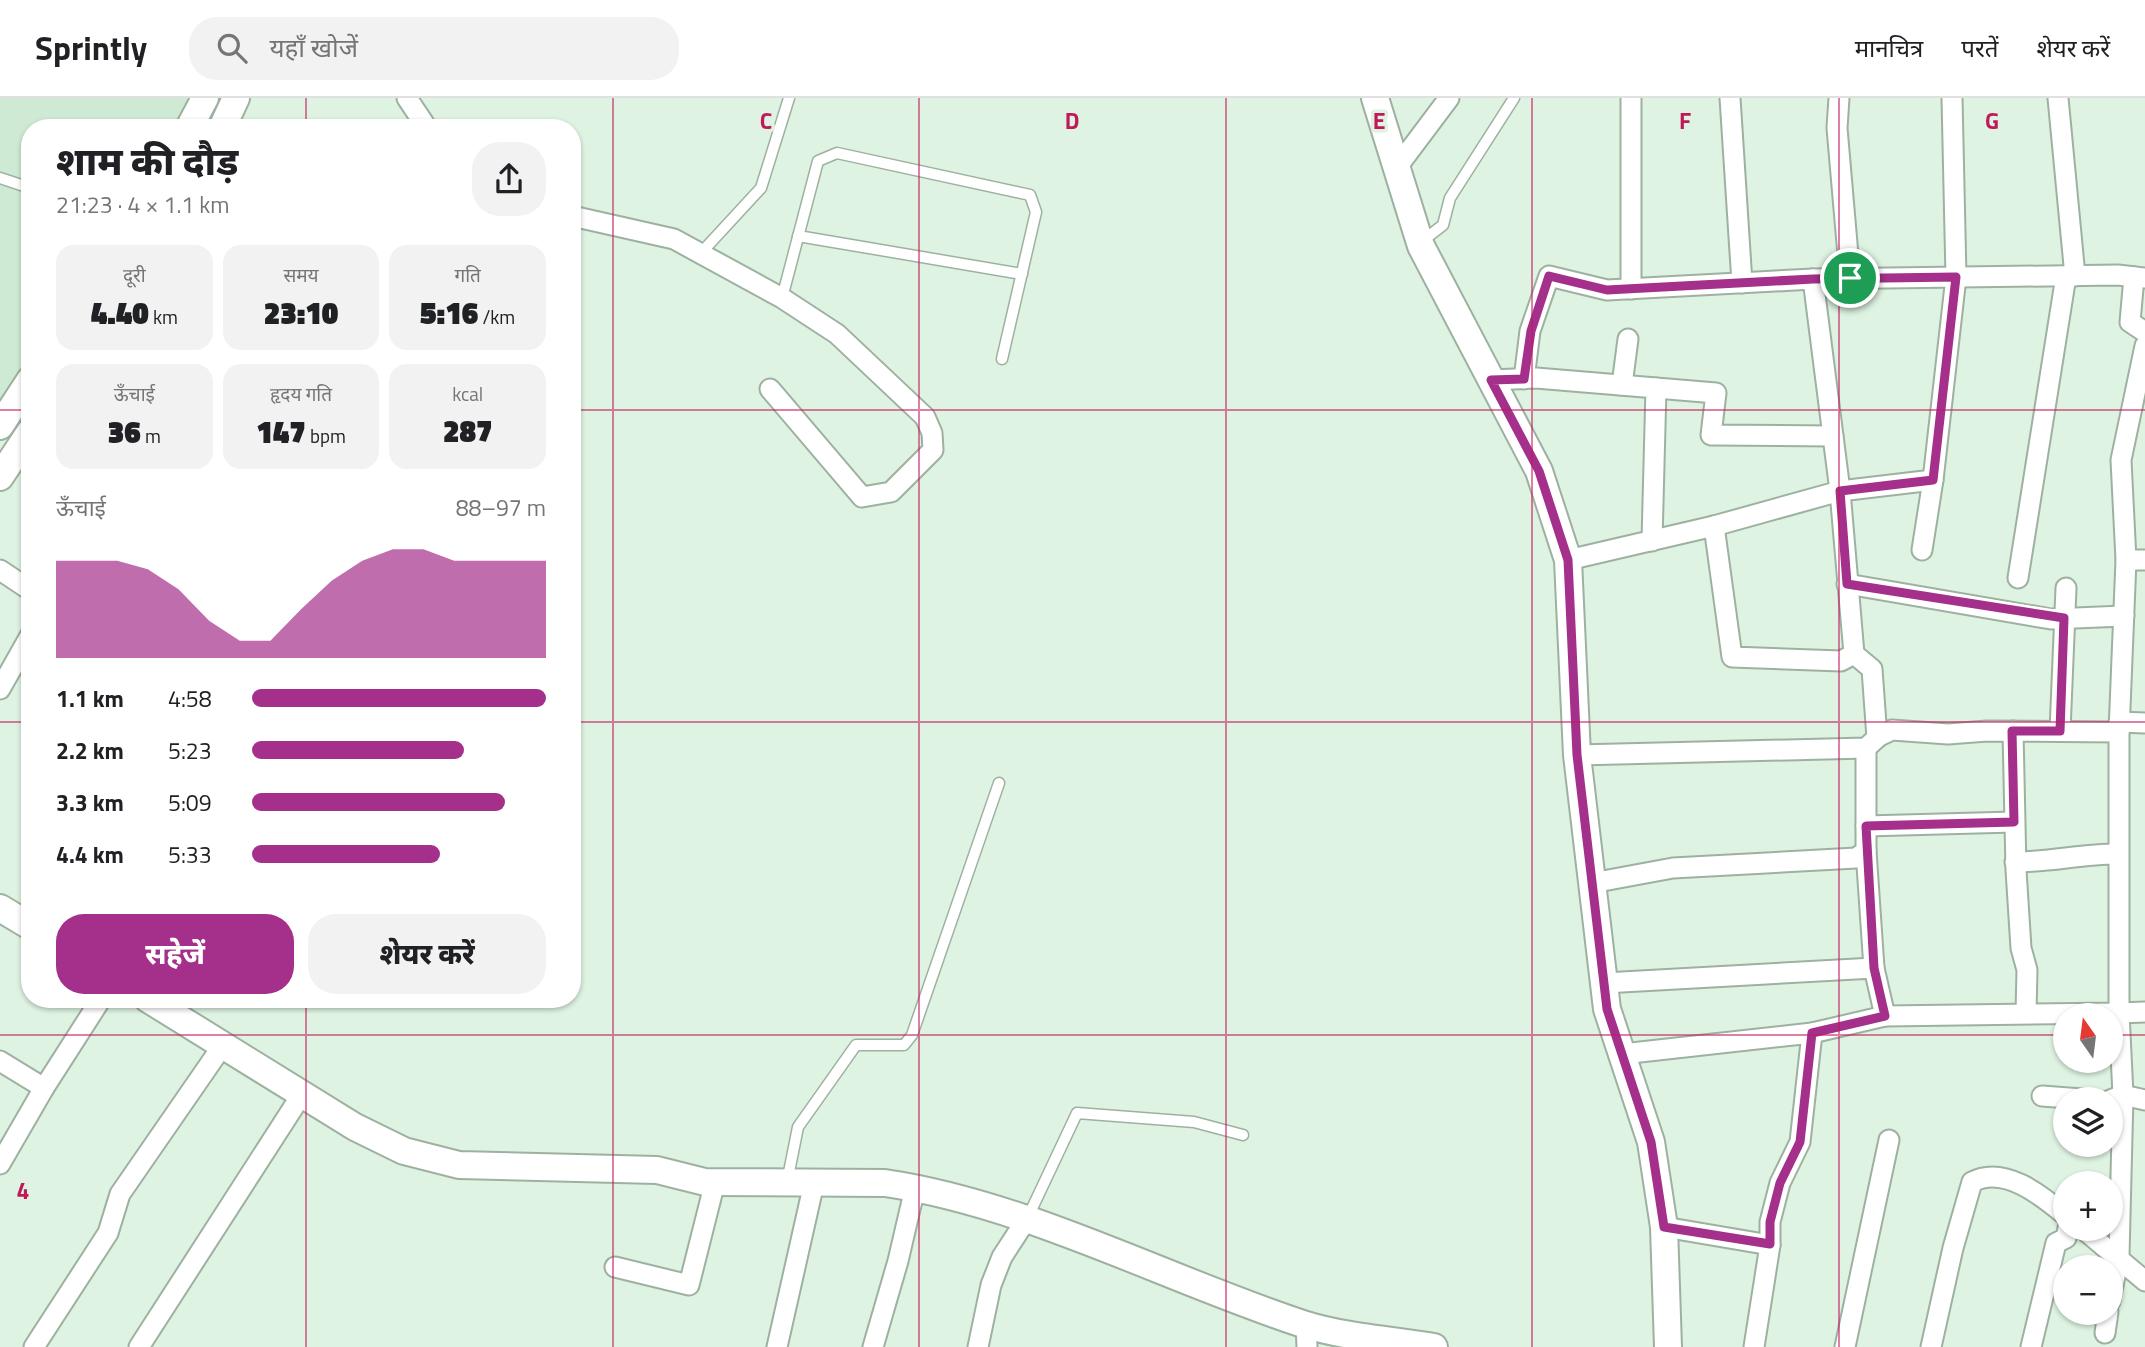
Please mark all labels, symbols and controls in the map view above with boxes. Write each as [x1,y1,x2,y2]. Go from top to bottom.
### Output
search box [189,17,679,80]
text: Sprintly [35,23,147,73]
text: यहाँ खोजें [269,28,358,67]
icon: search [213,29,251,67]
text: मानचित्र [1855,30,1923,66]
text: परतें [1961,30,1998,66]
text: शेयर करें [2036,30,2110,66]
text: C [760,103,772,138]
text: D [1065,103,1079,138]
text: E [1373,103,1385,138]
text: F [1679,103,1691,138]
text: G [1985,103,1999,138]
text: शाम की दौड़ [56,132,238,190]
button: share [472,142,546,216]
text: 21:23 · 4 × 1.1 km [56,187,230,222]
pin [1820,248,1880,308]
icon: arrive [1831,259,1869,297]
text: दूरी [123,260,146,289]
text: समय [283,260,319,289]
text: गति [454,260,481,289]
text: 4.40 [91,290,149,336]
text: 23:10 [264,290,338,336]
text: 5:16 [420,290,478,336]
text: km [149,302,178,331]
text: /km [478,302,515,331]
text: ऊँचाई [114,379,155,408]
text: हृदय गति [270,379,332,408]
text: kcal [452,379,483,408]
text: 287 [443,408,492,454]
text: 36 [108,409,141,455]
text: 147 [256,409,306,455]
text: m [141,421,161,450]
text: bpm [306,421,346,450]
text: ऊँचाई [56,490,106,525]
text: 88–97 m [456,490,546,525]
text: 1.1 km [56,681,124,716]
text: 4:58 [168,681,212,716]
text: 2.2 km [56,733,124,768]
text: 5:23 [168,733,212,768]
text: 3.3 km [56,785,124,820]
text: 5:09 [168,785,212,820]
text: 4.4 km [56,837,124,872]
text: 5:33 [168,837,212,872]
button: सहेजें [56,914,294,994]
button: शेयर करें [308,914,546,994]
north arrow [2053,1003,2123,1073]
map controls [2053,1003,2123,1325]
button: layers [2053,1087,2123,1157]
button: + [2053,1171,2123,1241]
text: 4 [17,1173,29,1208]
button: − [2053,1255,2123,1325]

